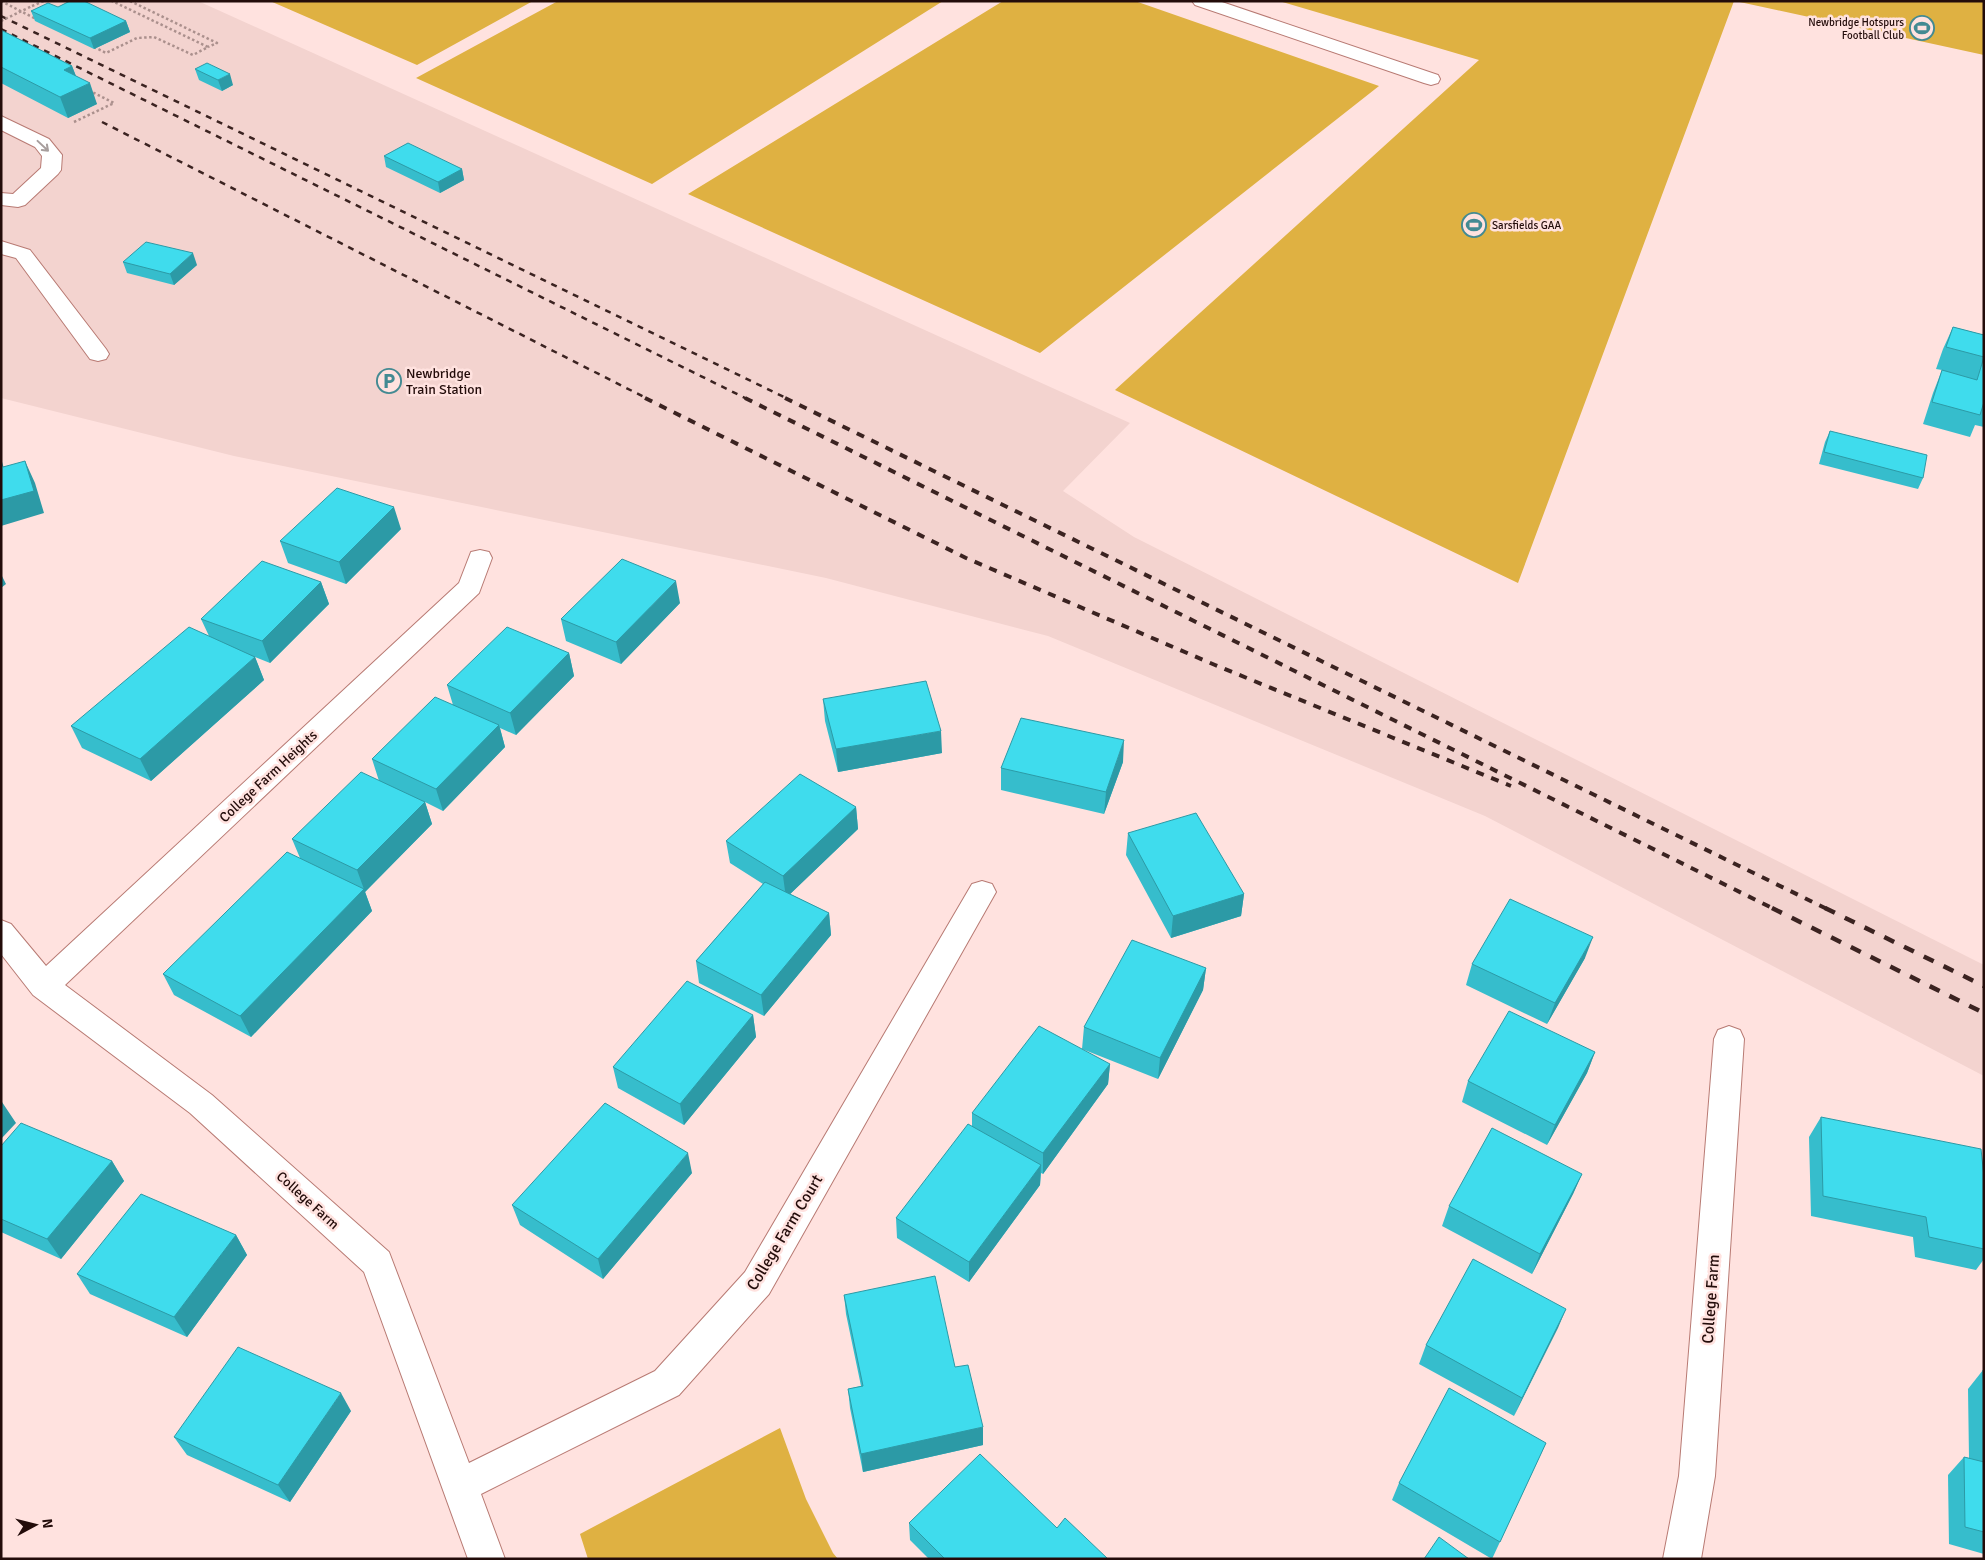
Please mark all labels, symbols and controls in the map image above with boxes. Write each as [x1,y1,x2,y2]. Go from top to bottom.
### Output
sports icon: Newbridge Hotspurs Football Club [1909,15,1935,41]
place label: Newbridge Hotspurs Football Club [1808,16,1904,42]
one-way arrow [37,140,50,152]
sports icon: Sarsfields GAA [1461,212,1487,238]
place label: Sarsfields GAA [1492,219,1561,232]
place label: Newbridge Train Station [406,365,482,398]
parking icon: Newbridge Train Station [376,368,402,394]
street label: College Farm Heights [216,727,321,826]
street label: College Farm [273,1168,342,1233]
street label: College Farm Court [742,1171,827,1294]
street label: College Farm [1698,1254,1724,1344]
north arrow [10,1500,60,1550]
text: N [38,1518,56,1529]

